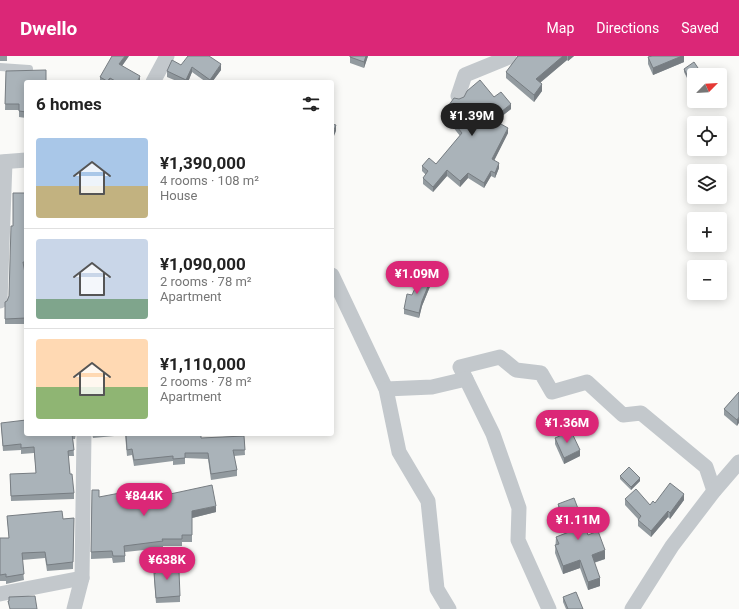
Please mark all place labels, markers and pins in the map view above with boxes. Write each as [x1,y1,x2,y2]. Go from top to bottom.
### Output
pin: ¥1.39M [439,103,505,137]
pin: ¥1.09M [384,261,450,295]
pin: ¥1.36M [534,410,600,444]
pin: ¥844K [116,483,172,517]
pin: ¥1.11M [545,507,611,541]
pin: ¥638K [139,547,195,581]

